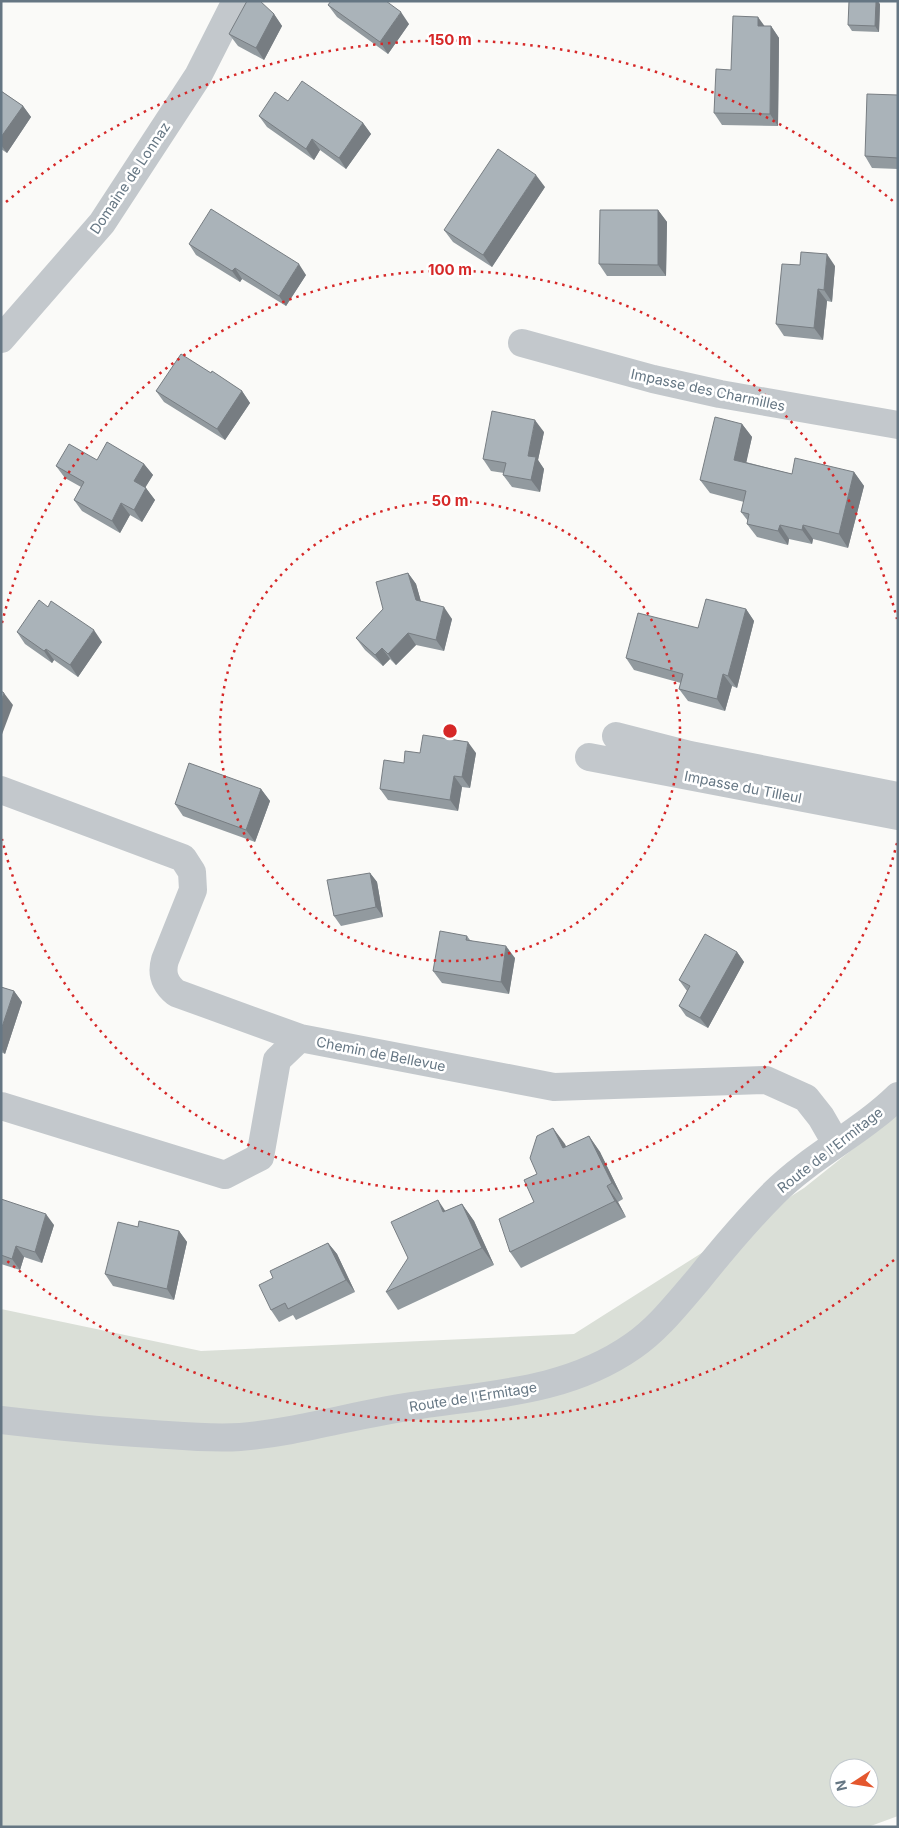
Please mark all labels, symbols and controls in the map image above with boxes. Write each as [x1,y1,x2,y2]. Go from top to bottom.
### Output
text: 150 m [428,30,472,49]
street label: Domaine de Lonnaz [86,118,173,237]
text: 100 m [428,260,472,279]
street label: Impasse des Charmilles [629,365,787,414]
text: 50 m [432,491,468,510]
centre of rings [441,722,459,740]
street label: Impasse du Tilleul [683,767,803,806]
street label: Chemin de Bellevue [315,1033,447,1074]
street label: Route de l'Ermitage [774,1103,886,1196]
street label: Route de l'Ermitage [408,1378,538,1415]
north arrow [829,1758,879,1808]
text: N [831,1779,850,1793]

